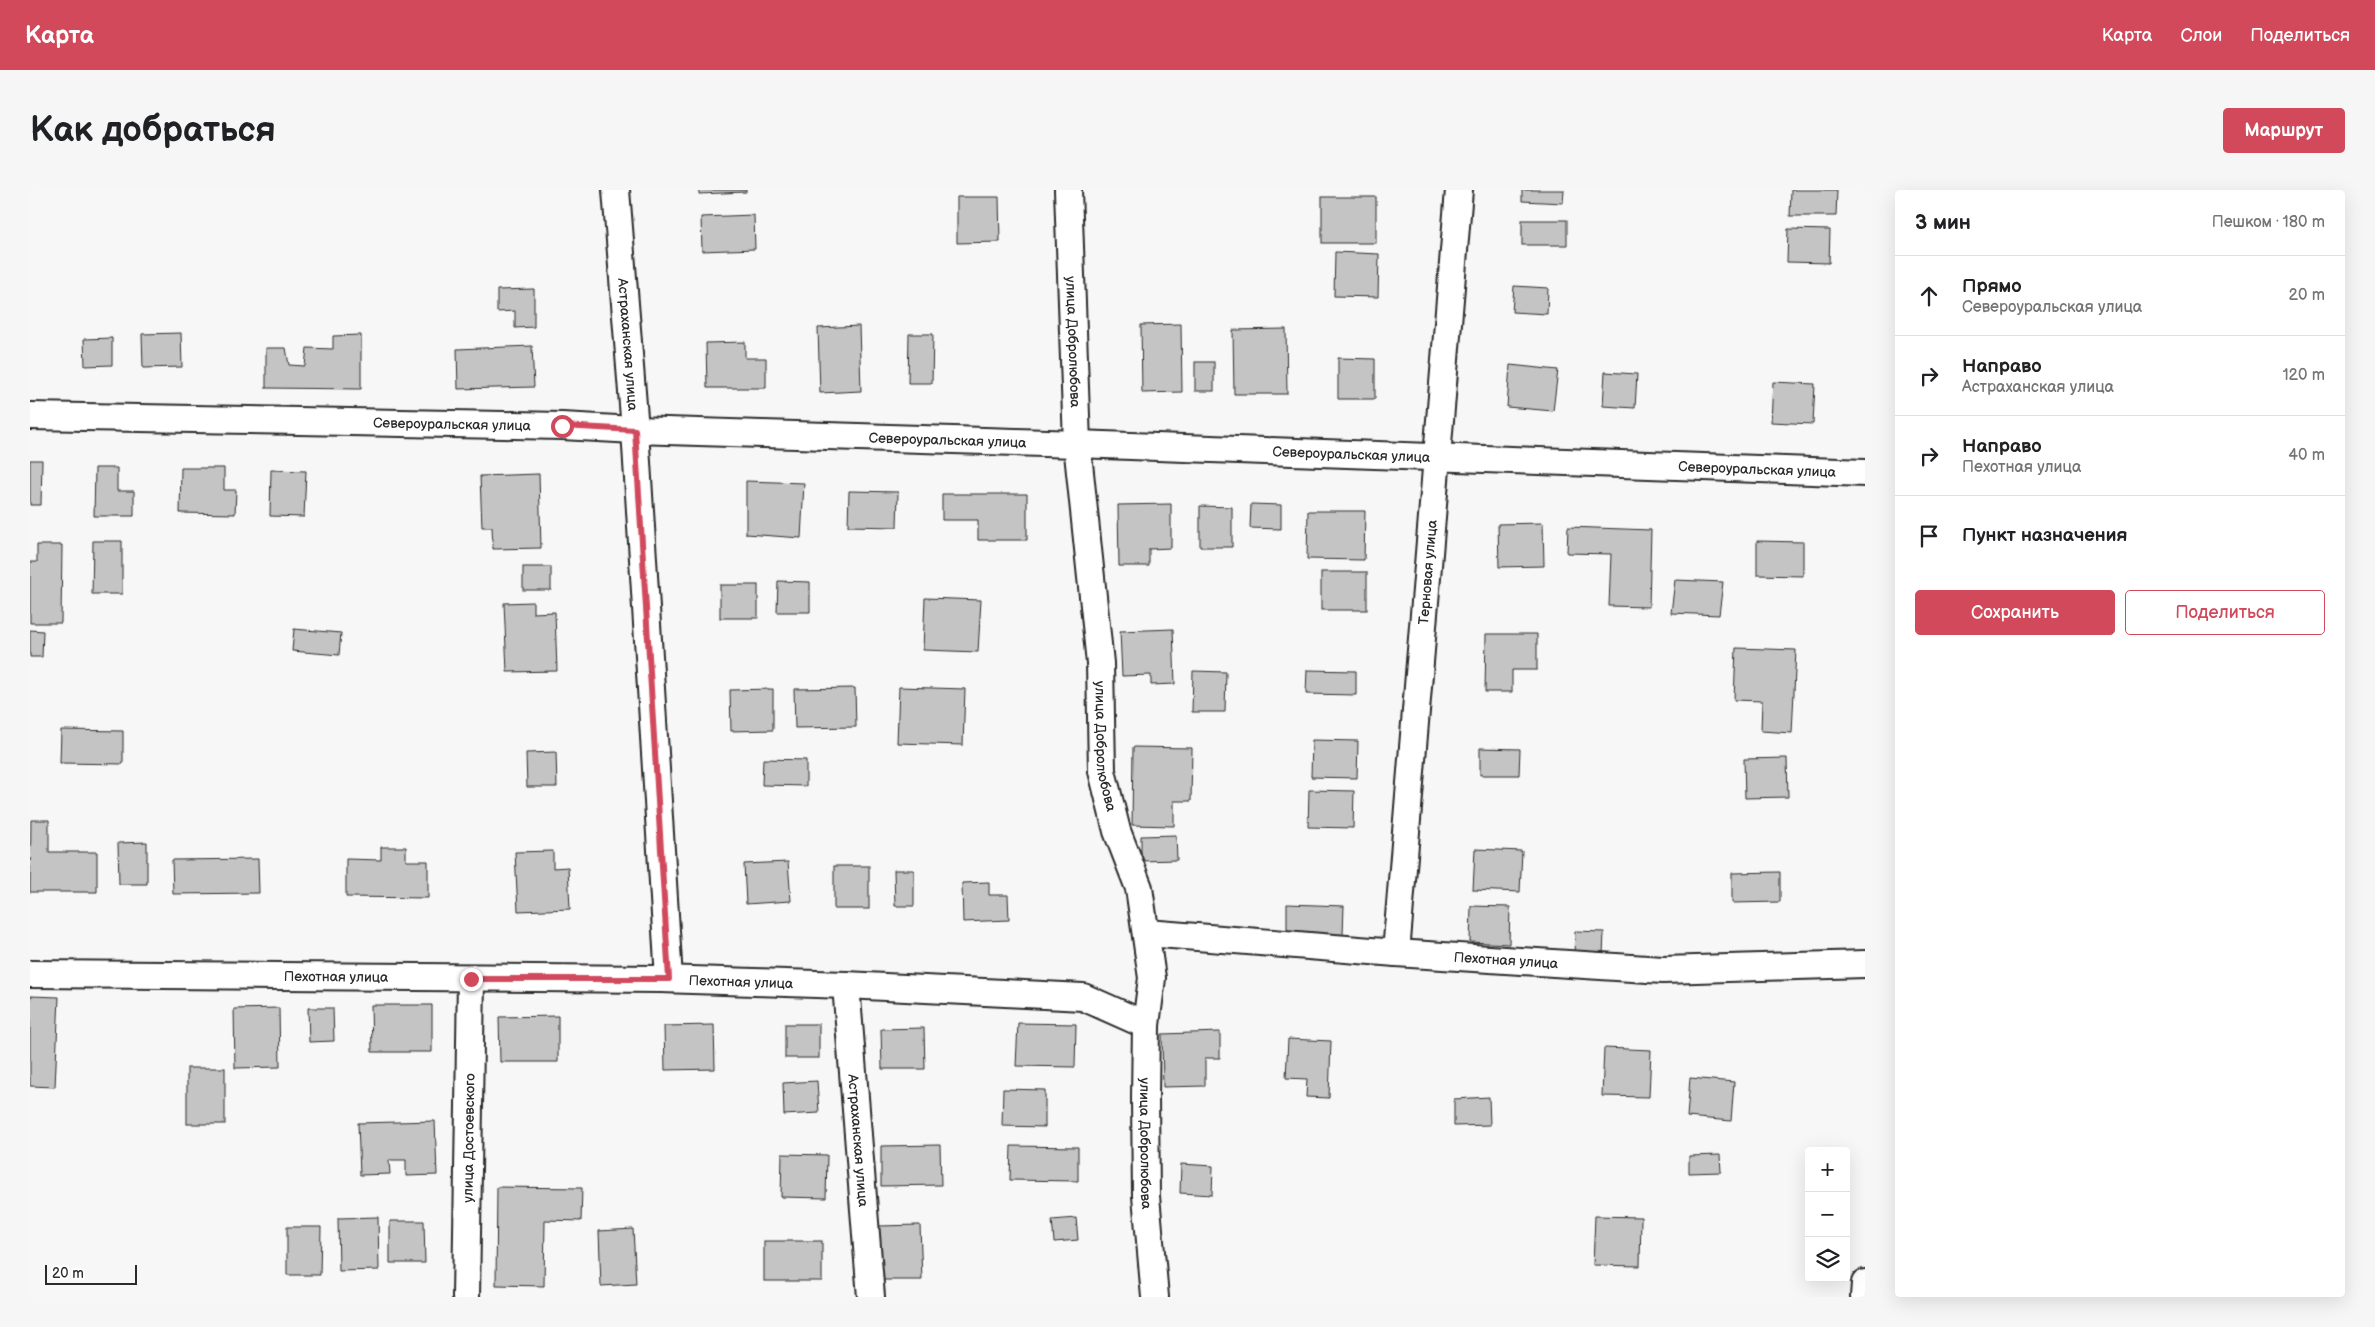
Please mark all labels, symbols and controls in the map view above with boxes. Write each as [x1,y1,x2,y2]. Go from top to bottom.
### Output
text: Карта [25,21,94,50]
text: Карта [2102,25,2152,46]
text: Слои [2180,25,2222,46]
text: Поделиться [2250,25,2350,46]
button: Маршрут [2223,108,2345,153]
text: Как добраться [30,109,276,152]
text: 3 мин [1915,210,1971,235]
text: Пешком · 180 m [2212,213,2325,232]
text: Прямо [1962,275,2022,298]
street label: Астраханская улица [614,276,642,412]
street label: улица Добролюбова [1063,276,1084,409]
icon: ahead [1915,282,1943,310]
text: 20 m [2289,286,2325,305]
text: Североуральская улица [1962,298,2142,317]
text: Направо [1962,355,2042,378]
icon: right [1915,362,1943,390]
text: 120 m [2282,366,2325,385]
text: Астраханская улица [1962,378,2114,397]
street label: Североуральская улица [373,414,532,434]
route start [551,415,574,438]
street label: Североуральская улица [868,429,1028,451]
text: Направо [1962,435,2042,458]
icon: right [1915,442,1943,470]
street label: Североуральская улица [1272,443,1431,466]
text: 40 m [2288,446,2325,465]
street label: Североуральская улица [1678,458,1837,480]
text: Пехотная улица [1962,458,2081,477]
street label: Терновая улица [1415,519,1440,625]
icon: arrive [1915,522,1943,550]
text: Пункт назначения [1962,524,2127,547]
button: Сохранить [1915,590,2115,635]
button: Поделиться [2125,590,2325,635]
street label: улица Добролюбова [1092,681,1120,814]
street label: Пехотная улица [1453,948,1559,972]
street label: Пехотная улица [284,968,389,985]
route end [460,968,483,991]
street label: Пехотная улица [688,971,794,992]
street label: Астраханская улица [845,1072,872,1208]
street label: улица Достоевского [459,1073,478,1203]
street label: улица Добролюбова [1136,1077,1156,1211]
map controls [1805,1147,1850,1282]
button: + [1805,1147,1850,1192]
button: − [1805,1192,1850,1237]
button: layers [1805,1237,1850,1282]
scale bar [45,1262,138,1285]
text: 20 m [52,1265,84,1282]

